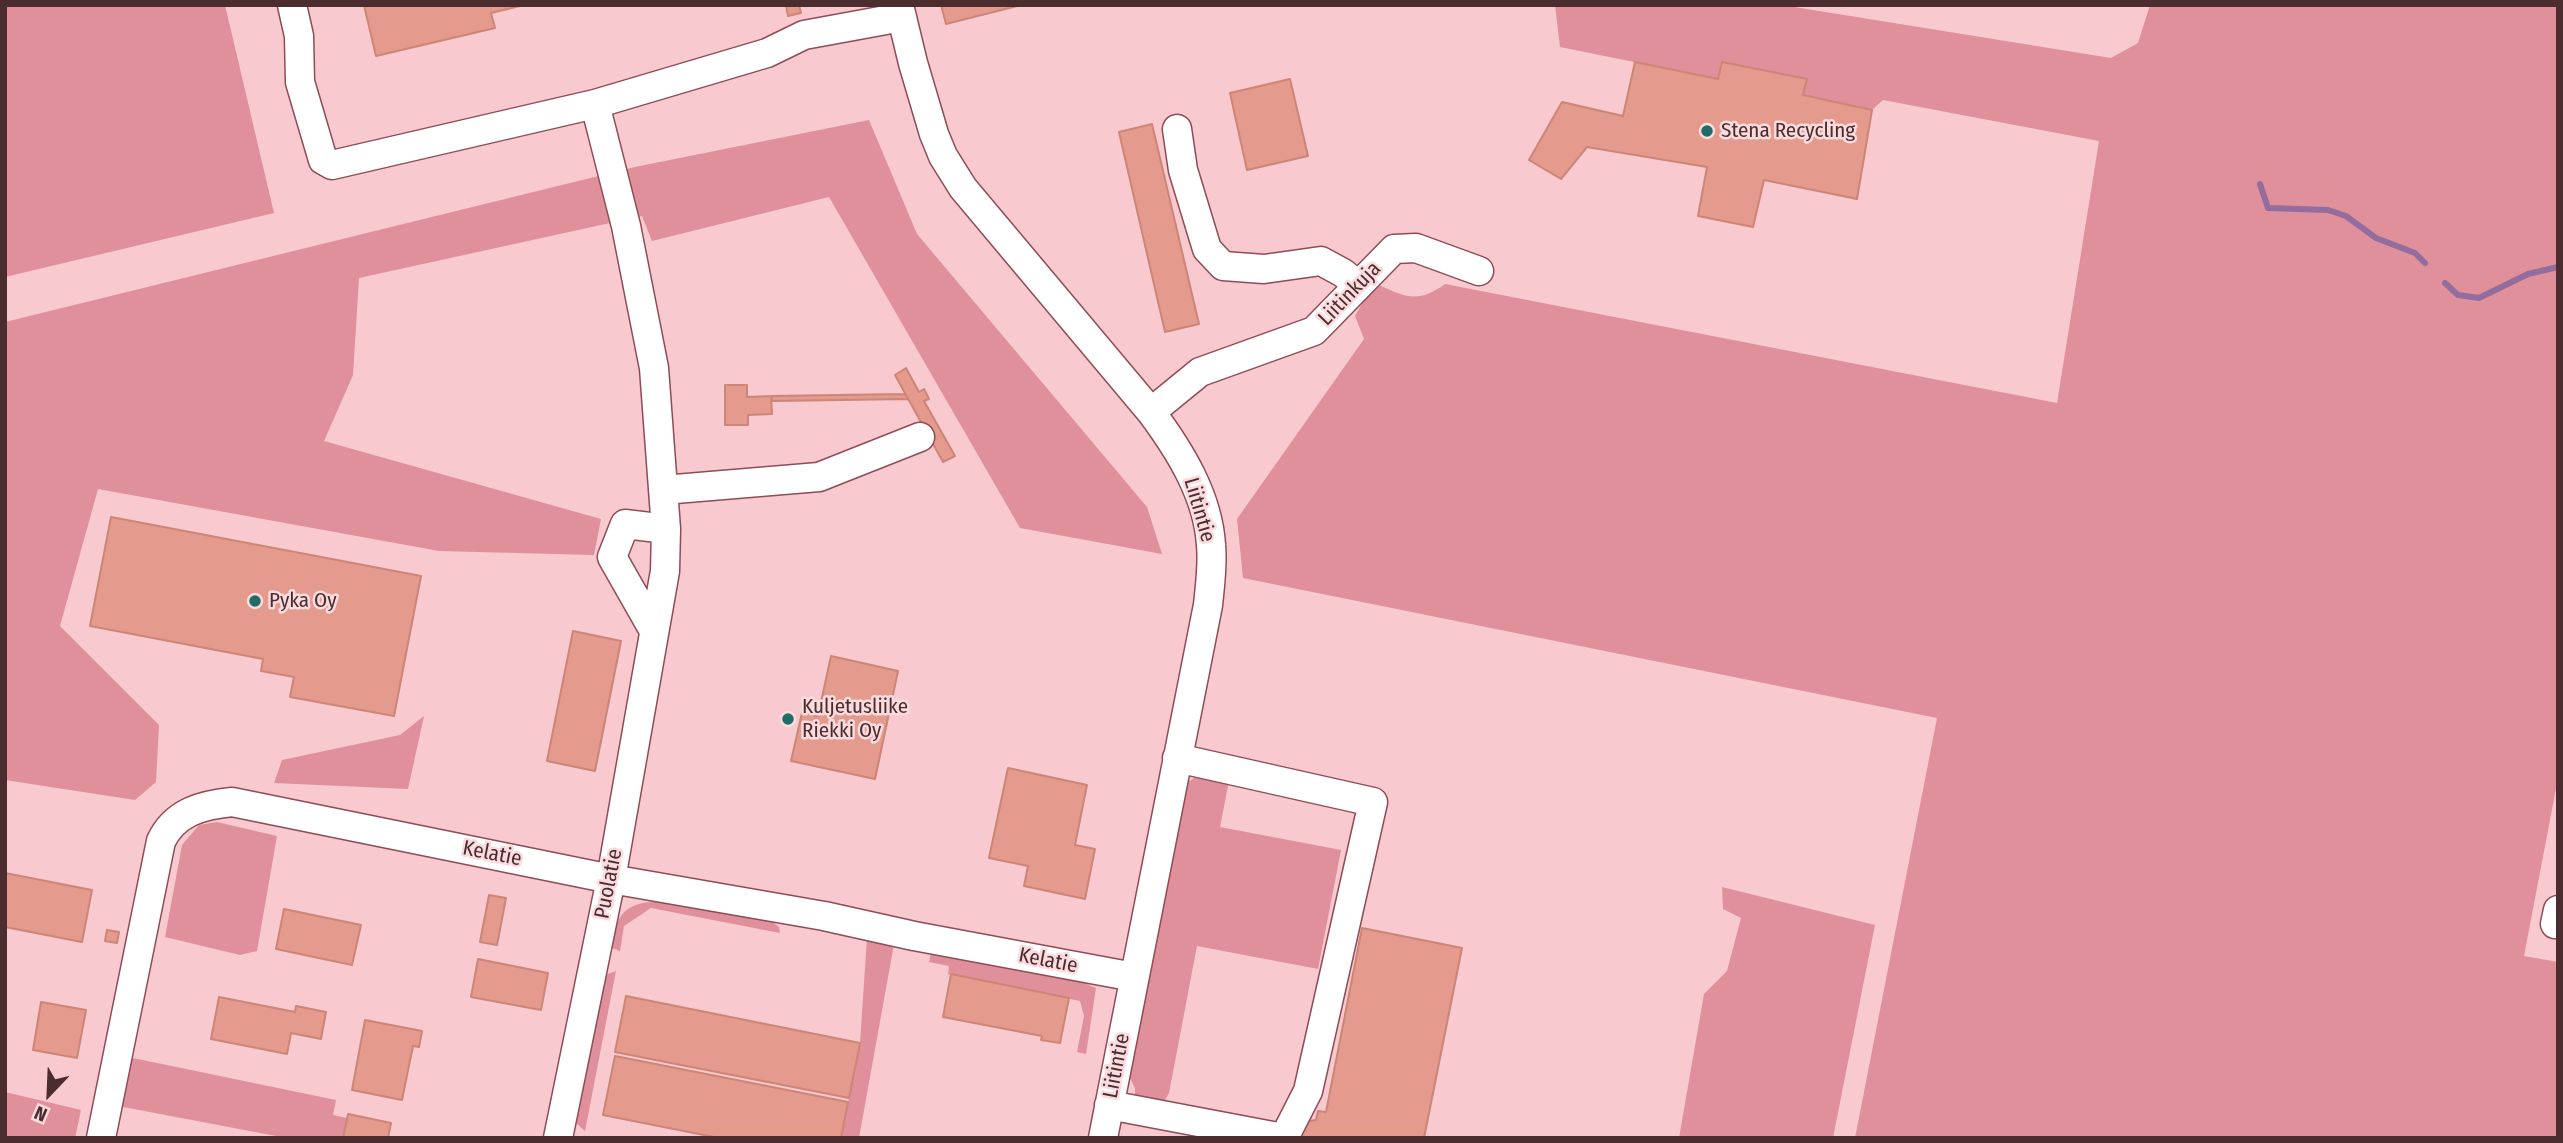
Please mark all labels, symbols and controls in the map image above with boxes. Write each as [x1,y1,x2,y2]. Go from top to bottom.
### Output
place label: Stena Recycling [1721,118,1855,144]
marker: Stena Recycling [1699,123,1715,139]
street label: Liitinkuja [1313,257,1387,331]
street label: Liitintie [1178,475,1220,545]
place label: Pyka Oy [269,588,337,614]
marker: Pyka Oy [247,593,263,609]
place label: Kuljetusliike Riekki Oy [802,694,908,744]
marker: Kuljetusliike Riekki Oy [780,711,796,727]
street label: Kelatie [460,836,524,872]
street label: Puolatie [590,847,628,921]
street label: Kelatie [1016,943,1080,979]
street label: Liitintie [1098,1031,1136,1101]
north arrow [14,1059,84,1129]
text: N [31,1101,50,1127]

